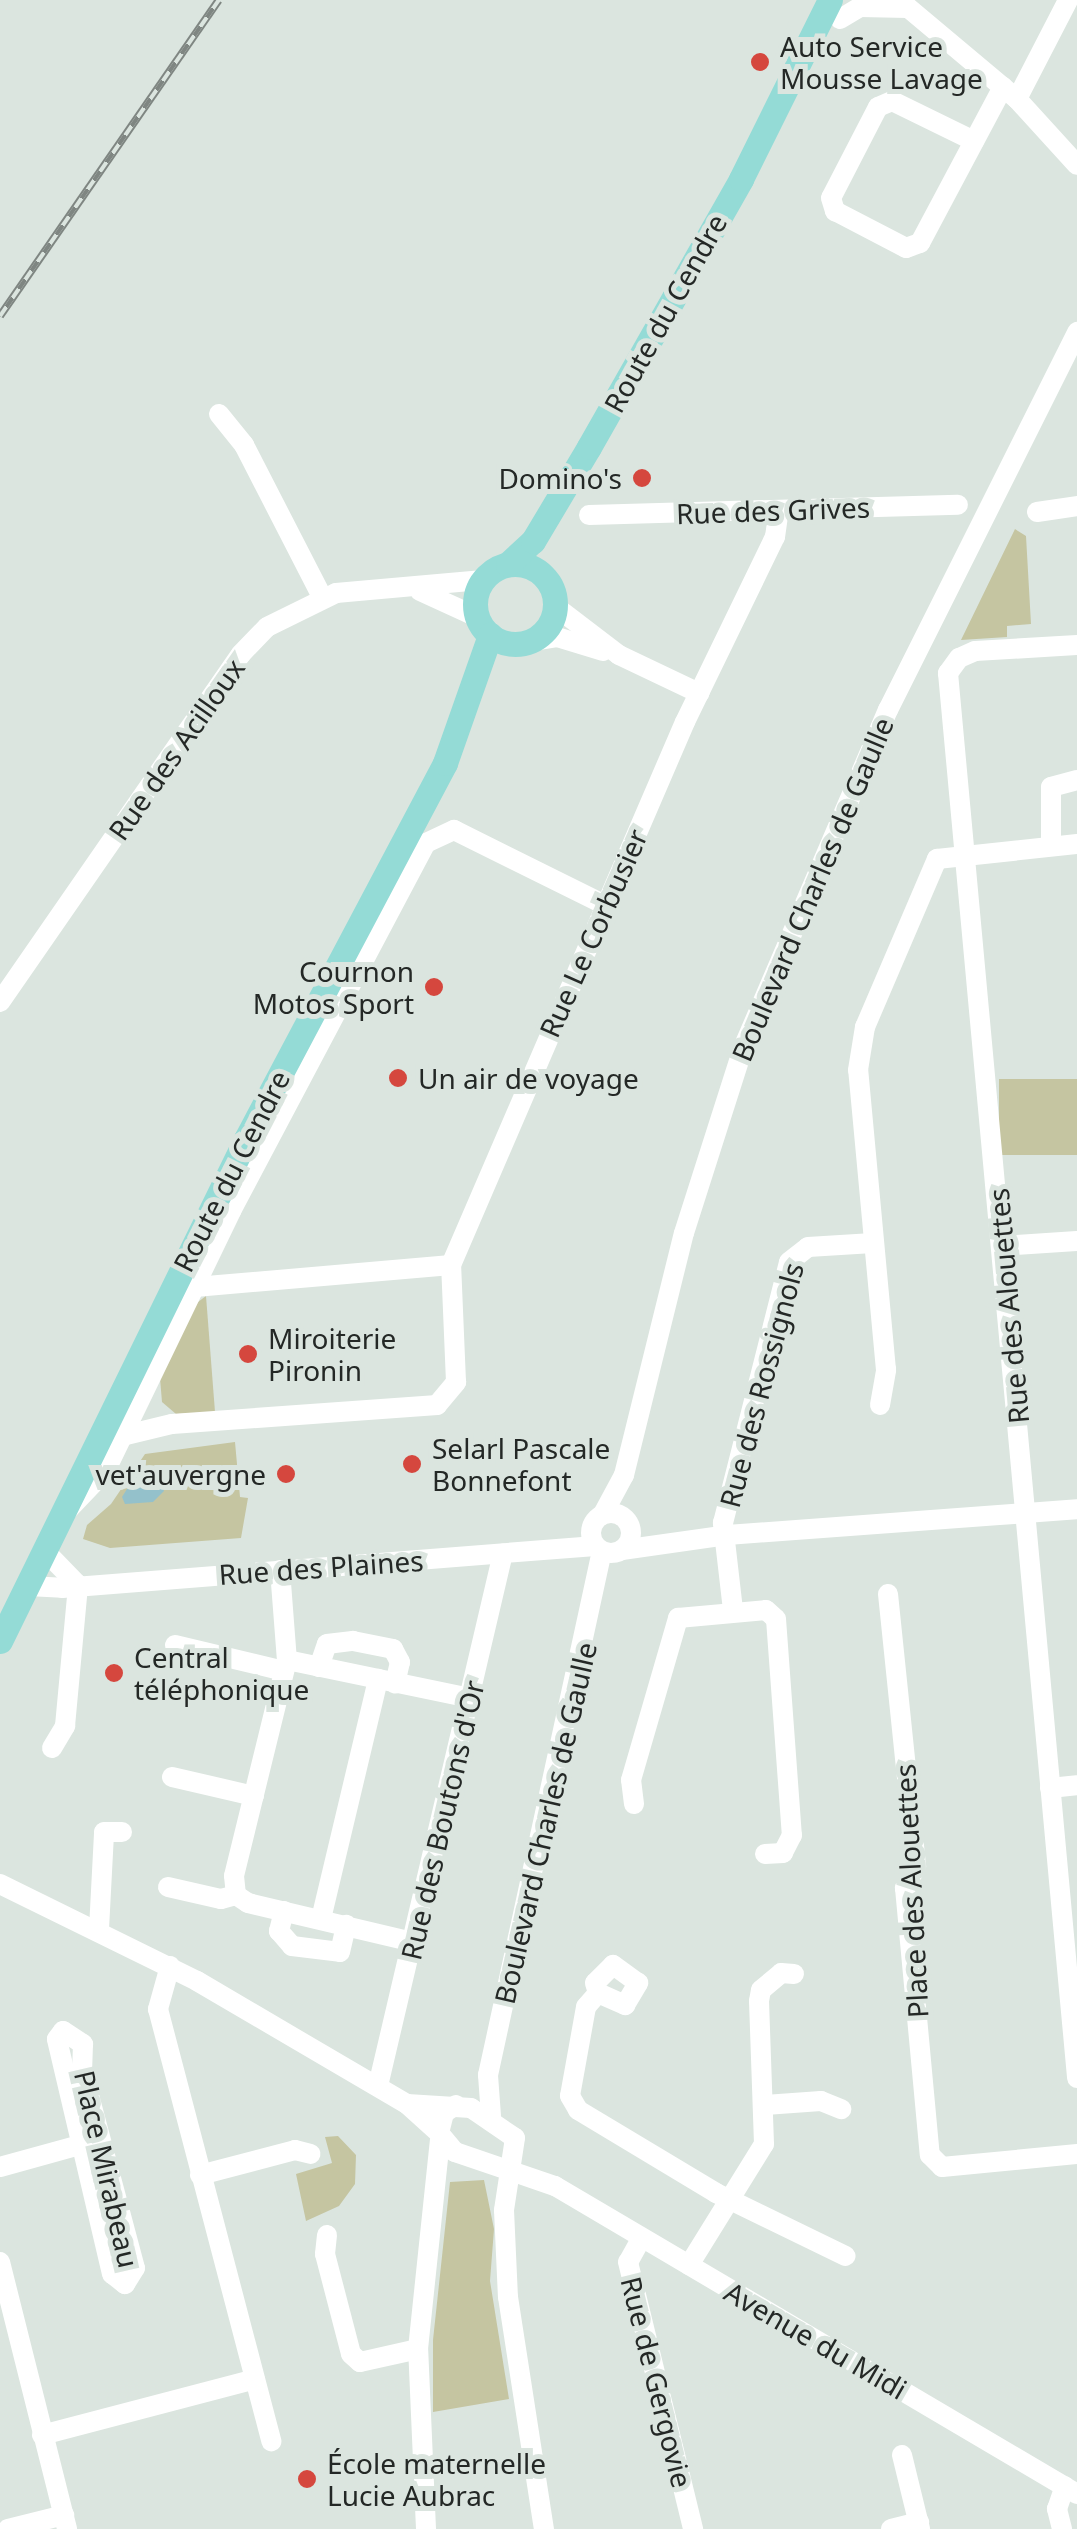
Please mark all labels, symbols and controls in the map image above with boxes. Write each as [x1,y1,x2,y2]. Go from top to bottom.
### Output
place label: Auto Service Mousse Lavage [780,29,983,95]
marker: Auto Service Mousse Lavage [749,51,771,73]
street label: Route du Cendre [597,208,733,418]
place label: Domino's [498,461,622,495]
marker: Domino's [631,467,653,489]
street label: Rue des Grives [675,490,871,530]
street label: Rue des Acilloux [101,652,251,846]
street label: Boulevard Charles de Gaulle [724,712,900,1066]
street label: Rue Le Corbusier [532,824,654,1042]
place label: Cournon Motos Sport [253,954,414,1020]
marker: Cournon Motos Sport [423,976,445,998]
place label: Un air de voyage [418,1061,639,1095]
street label: Route du Cendre [166,1065,296,1277]
marker: Un air de voyage [387,1067,409,1089]
street label: Rue des Alouettes [981,1187,1035,1425]
street label: Rue des Rossignols [712,1259,810,1511]
place label: Miroiterie Pironin [268,1321,396,1387]
marker: Miroiterie Pironin [237,1343,259,1365]
place label: Selarl Pascale Bonnefont [432,1431,610,1497]
marker: Selarl Pascale Bonnefont [401,1453,423,1475]
place label: vet'auvergne [96,1457,266,1491]
marker: vet'auvergne [275,1463,297,1485]
street label: Rue des Plaines [218,1543,424,1591]
street label: Boulevard Charles de Gaulle [487,1639,603,2007]
place label: Central téléphonique [134,1640,309,1706]
marker: Central téléphonique [103,1662,125,1684]
street label: Rue des Boutons d'Or [393,1677,491,1963]
street label: Place des Alouettes [888,1763,934,2019]
street label: Place Mirabeau [68,2067,146,2271]
street label: Rue de Gergovie [615,2273,699,2491]
street label: Avenue du Midi [719,2274,913,2406]
place label: École maternelle Lucie Aubrac [327,2446,546,2512]
marker: École maternelle Lucie Aubrac [296,2468,318,2490]

